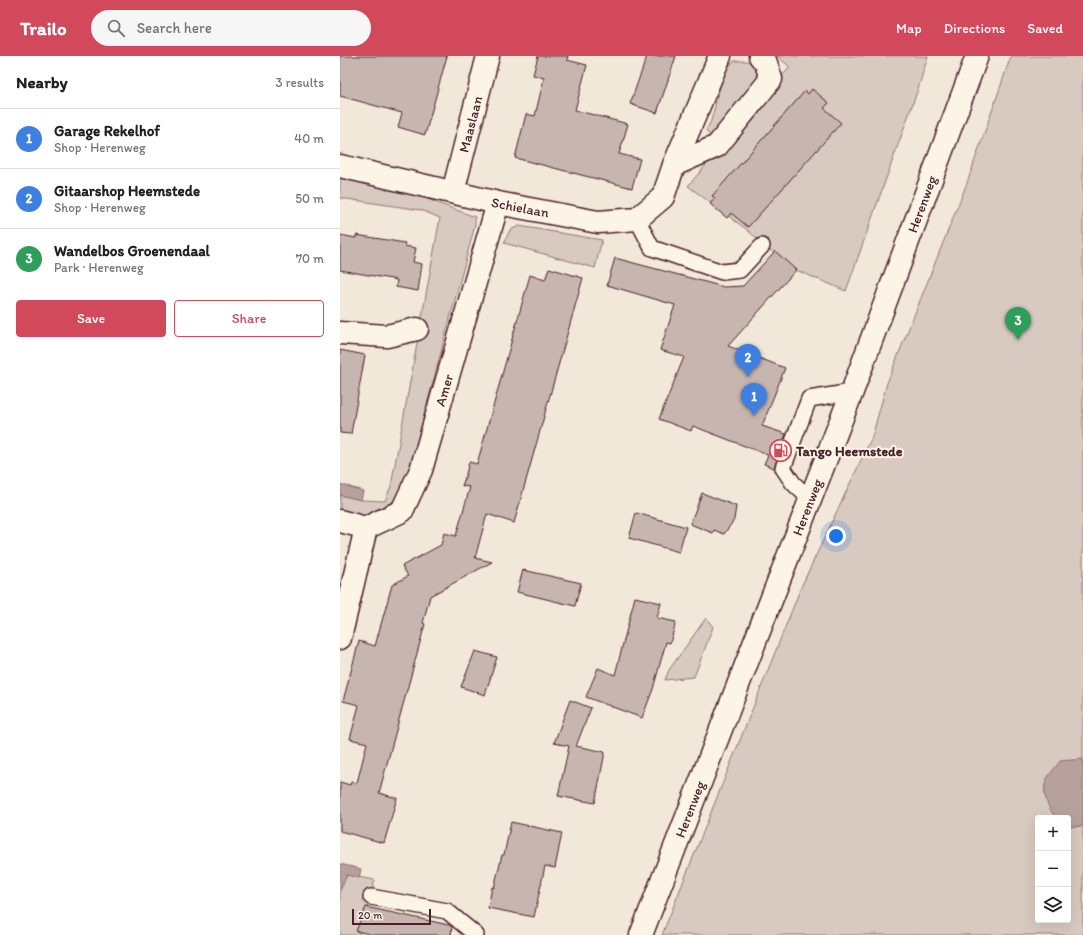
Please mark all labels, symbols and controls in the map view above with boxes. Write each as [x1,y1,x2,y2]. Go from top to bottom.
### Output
search box [91,10,371,46]
text: Trailo [20,17,67,40]
icon: search [105,17,127,39]
text: Search here [137,19,212,37]
text: Map [896,20,922,37]
text: Directions [944,20,1005,37]
text: Saved [1027,20,1063,37]
text: Nearby [16,72,68,92]
text: 3 results [275,75,324,90]
street label: Maaslaan [455,94,486,155]
text: Garage Rekelhof [54,122,160,140]
text: 1 [26,131,32,146]
text: 40 m [294,131,324,146]
text: Shop · Herenweg [54,140,146,155]
street label: Herenweg [904,173,941,235]
text: Gitaarshop Heemstede [54,182,200,200]
text: 2 [26,191,32,206]
text: 50 m [295,191,324,206]
street label: Schielaan [490,194,551,222]
text: Shop · Herenweg [54,200,146,215]
text: Wandelbos Groenendaal [54,242,210,260]
text: 3 [25,251,33,266]
text: 70 m [296,251,324,266]
text: Park · Herenweg [54,260,144,275]
button: Save [16,300,166,337]
button: Share [174,300,324,337]
pin: 3 [1005,307,1031,340]
pin: 2 [735,344,761,377]
street label: Amer [432,372,457,408]
pin: 1 [741,383,767,416]
fuel station icon: Tango Heemstede [768,438,794,464]
place label: Tango Heemstede [795,443,903,460]
street label: Herenweg [789,476,827,538]
your location [826,526,846,546]
street label: Herenweg [672,778,709,840]
map controls [1035,815,1071,923]
button: + [1035,815,1071,851]
button: − [1035,851,1071,887]
button: layers [1035,887,1071,923]
scale bar [352,907,431,926]
text: 20 m [358,909,382,922]

